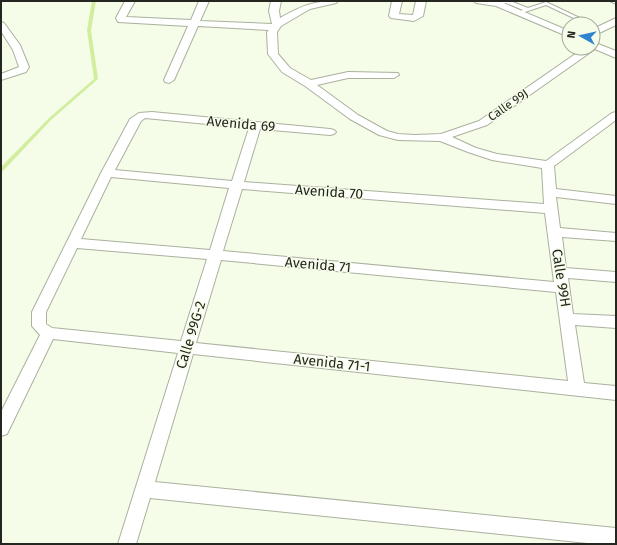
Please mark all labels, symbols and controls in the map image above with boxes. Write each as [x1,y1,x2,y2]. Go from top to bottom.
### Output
north arrow [561,16,601,56]
text: N [565,30,579,39]
street label: Calle 99J [485,86,531,124]
street label: Avenida 69 [206,113,276,135]
street label: Avenida 70 [294,181,364,203]
street label: Calle 99H [548,248,574,308]
street label: Avenida 71 [284,254,352,276]
street label: Calle 99G-2 [173,299,209,371]
street label: Avenida 71-1 [293,351,371,375]

